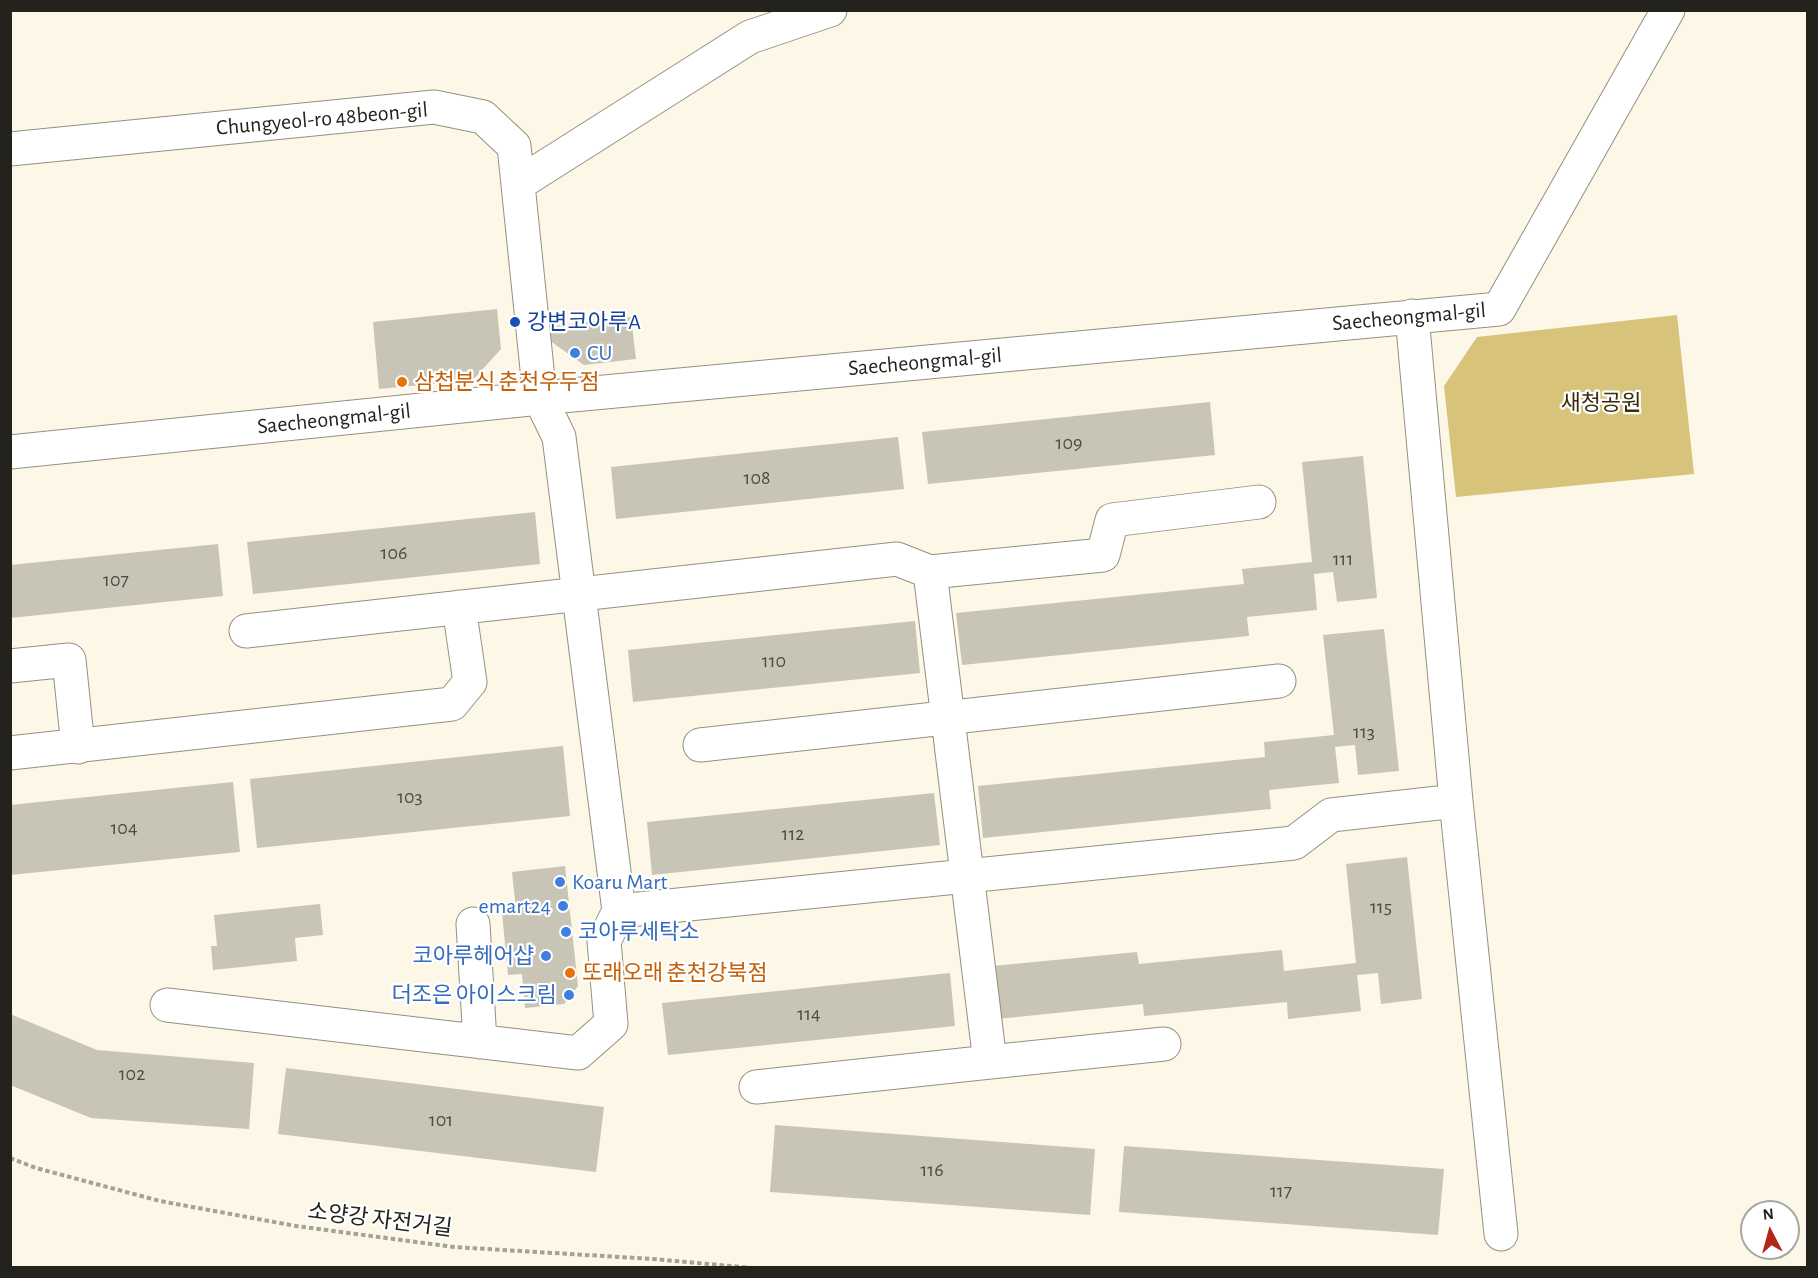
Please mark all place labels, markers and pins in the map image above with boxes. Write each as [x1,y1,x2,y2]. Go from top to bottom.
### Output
place label: 강변코아루A [527,309,641,335]
marker: 강변코아루A [508,315,522,329]
place label: CU [587,340,612,366]
marker: CU [568,346,582,360]
place label: 삼첩분식 춘천우두점 [414,369,600,395]
marker: 삼첩분식 춘천우두점 [395,375,409,389]
place label: Koaru Mart [572,869,667,895]
marker: Koaru Mart [553,875,567,889]
place label: emart24 [479,893,551,919]
marker: emart24 [556,899,570,913]
place label: 코아루세탁소 [578,919,699,945]
marker: 코아루세탁소 [559,925,573,939]
place label: 코아루헤어샵 [413,943,534,969]
marker: 코아루헤어샵 [539,949,553,963]
place label: 또래오래 춘천강북점 [582,960,768,986]
marker: 또래오래 춘천강북점 [563,966,577,980]
place label: 더조은 아이스크림 [391,982,557,1008]
marker: 더조은 아이스크림 [562,988,576,1002]

